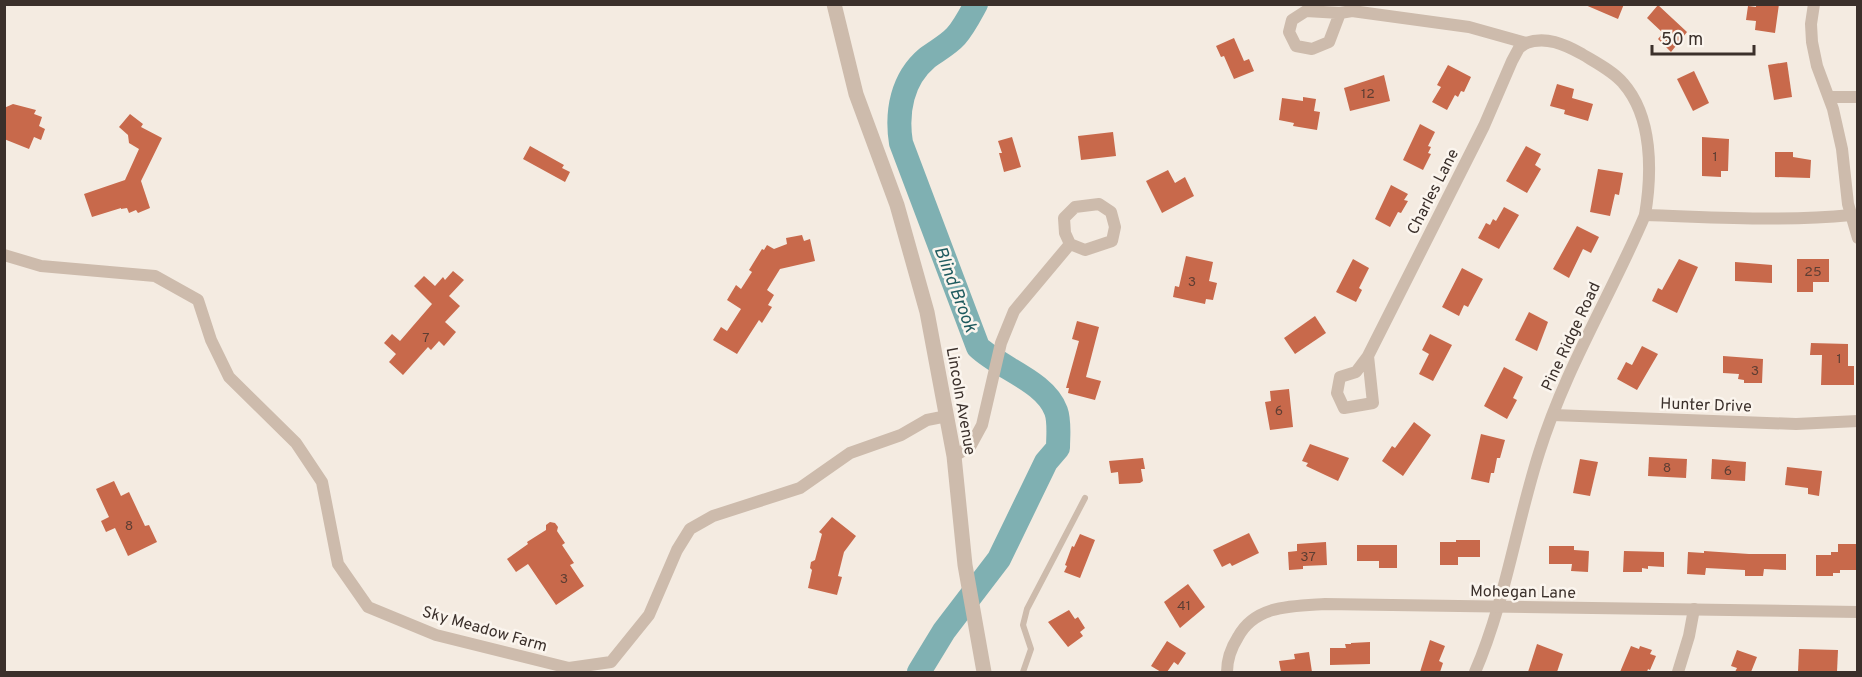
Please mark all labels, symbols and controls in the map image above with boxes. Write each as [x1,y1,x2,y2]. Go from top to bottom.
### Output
scale bar [1652,18,1754,56]
text: 50 m [1661,29,1703,52]
house number: 12 [1361,86,1375,103]
street label: Charles Lane [1404,146,1464,238]
house number: 1 [1712,149,1718,166]
water label: Blind Brook [928,243,982,337]
house number: 25 [1804,264,1822,281]
house number: 3 [1188,274,1196,291]
street label: Pine Ridge Road [1538,279,1606,394]
house number: 7 [422,330,430,347]
street label: Lincoln Avenue [941,346,979,457]
house number: 1 [1836,351,1842,368]
house number: 3 [1751,363,1759,380]
street label: Hunter Drive [1660,394,1752,418]
house number: 6 [1275,403,1283,420]
house number: 8 [1663,460,1671,477]
house number: 6 [1724,463,1732,480]
house number: 8 [125,518,133,535]
house number: 37 [1300,549,1316,566]
house number: 3 [560,571,568,588]
street label: Mohegan Lane [1470,582,1576,604]
house number: 41 [1177,598,1191,615]
street label: Sky Meadow Farm [420,603,549,657]

